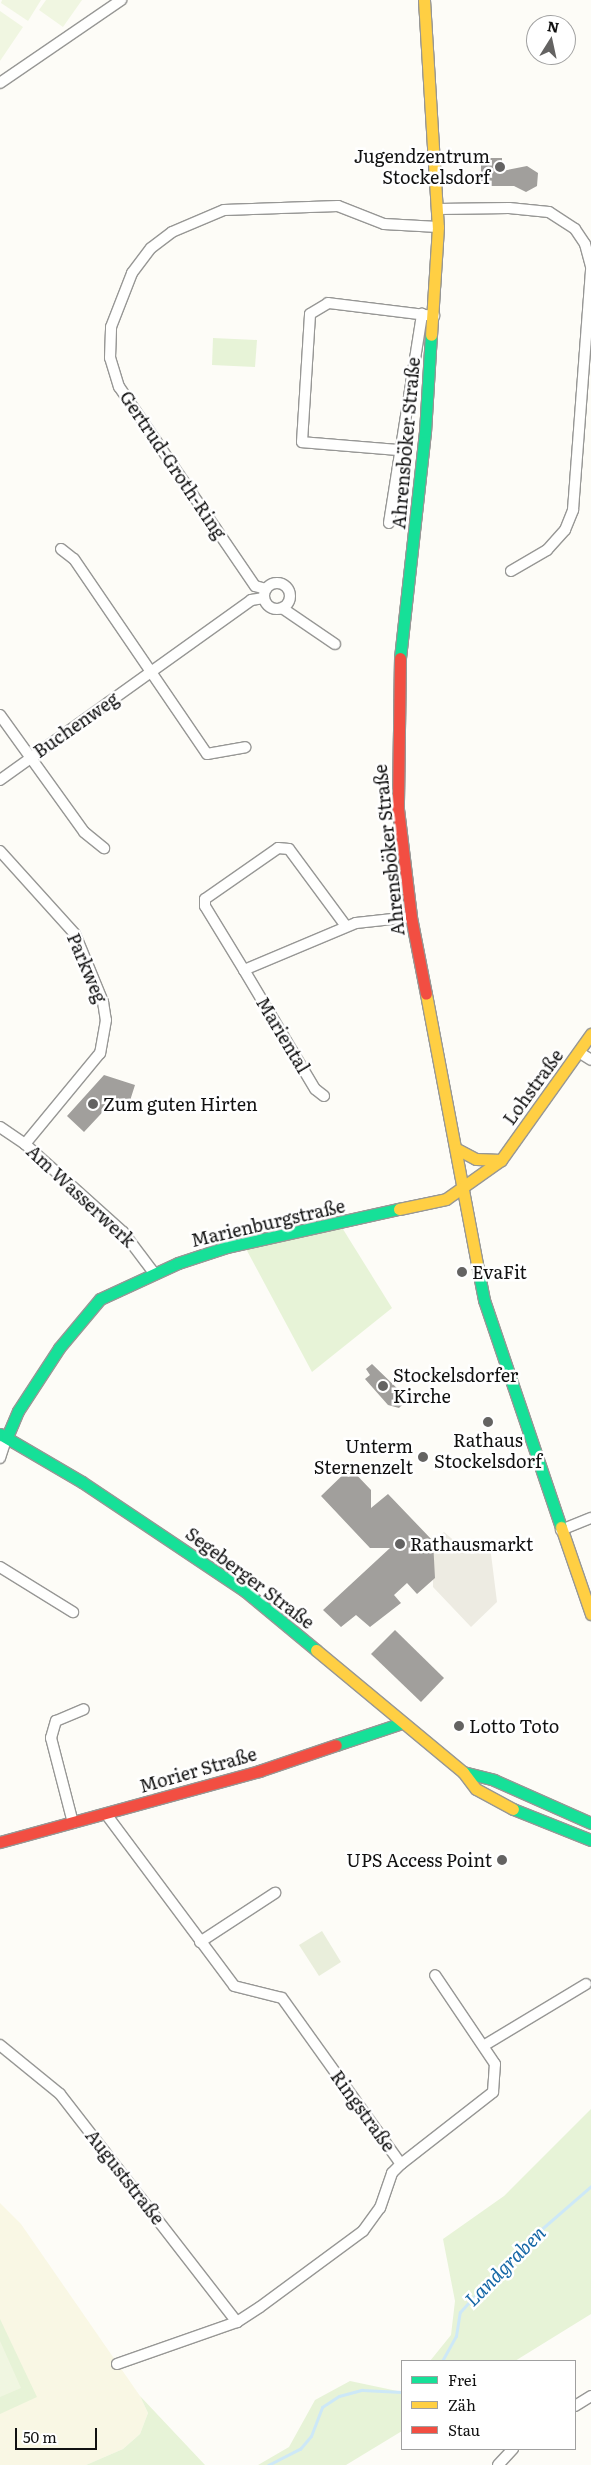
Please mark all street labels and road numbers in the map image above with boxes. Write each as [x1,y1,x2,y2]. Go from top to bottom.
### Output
street label: Ahrensböker Straße [388,356,424,530]
street label: Gertrud-Groth-Ring [115,387,231,543]
street label: Buchenweg [29,688,123,762]
street label: Ahrensböker Straße [369,763,409,937]
street label: Parkweg [63,930,111,1006]
street label: Mariental [252,993,314,1077]
street label: Lohstraße [498,1045,568,1129]
street label: Am Wasserwerk [22,1140,140,1252]
street label: Marienburgstraße [189,1195,347,1251]
street label: Segeberger Straße [181,1523,319,1633]
street label: Morier Straße [137,1743,259,1797]
street label: Ringstraße [326,2066,400,2156]
street label: Auguststraße [81,2125,169,2229]

